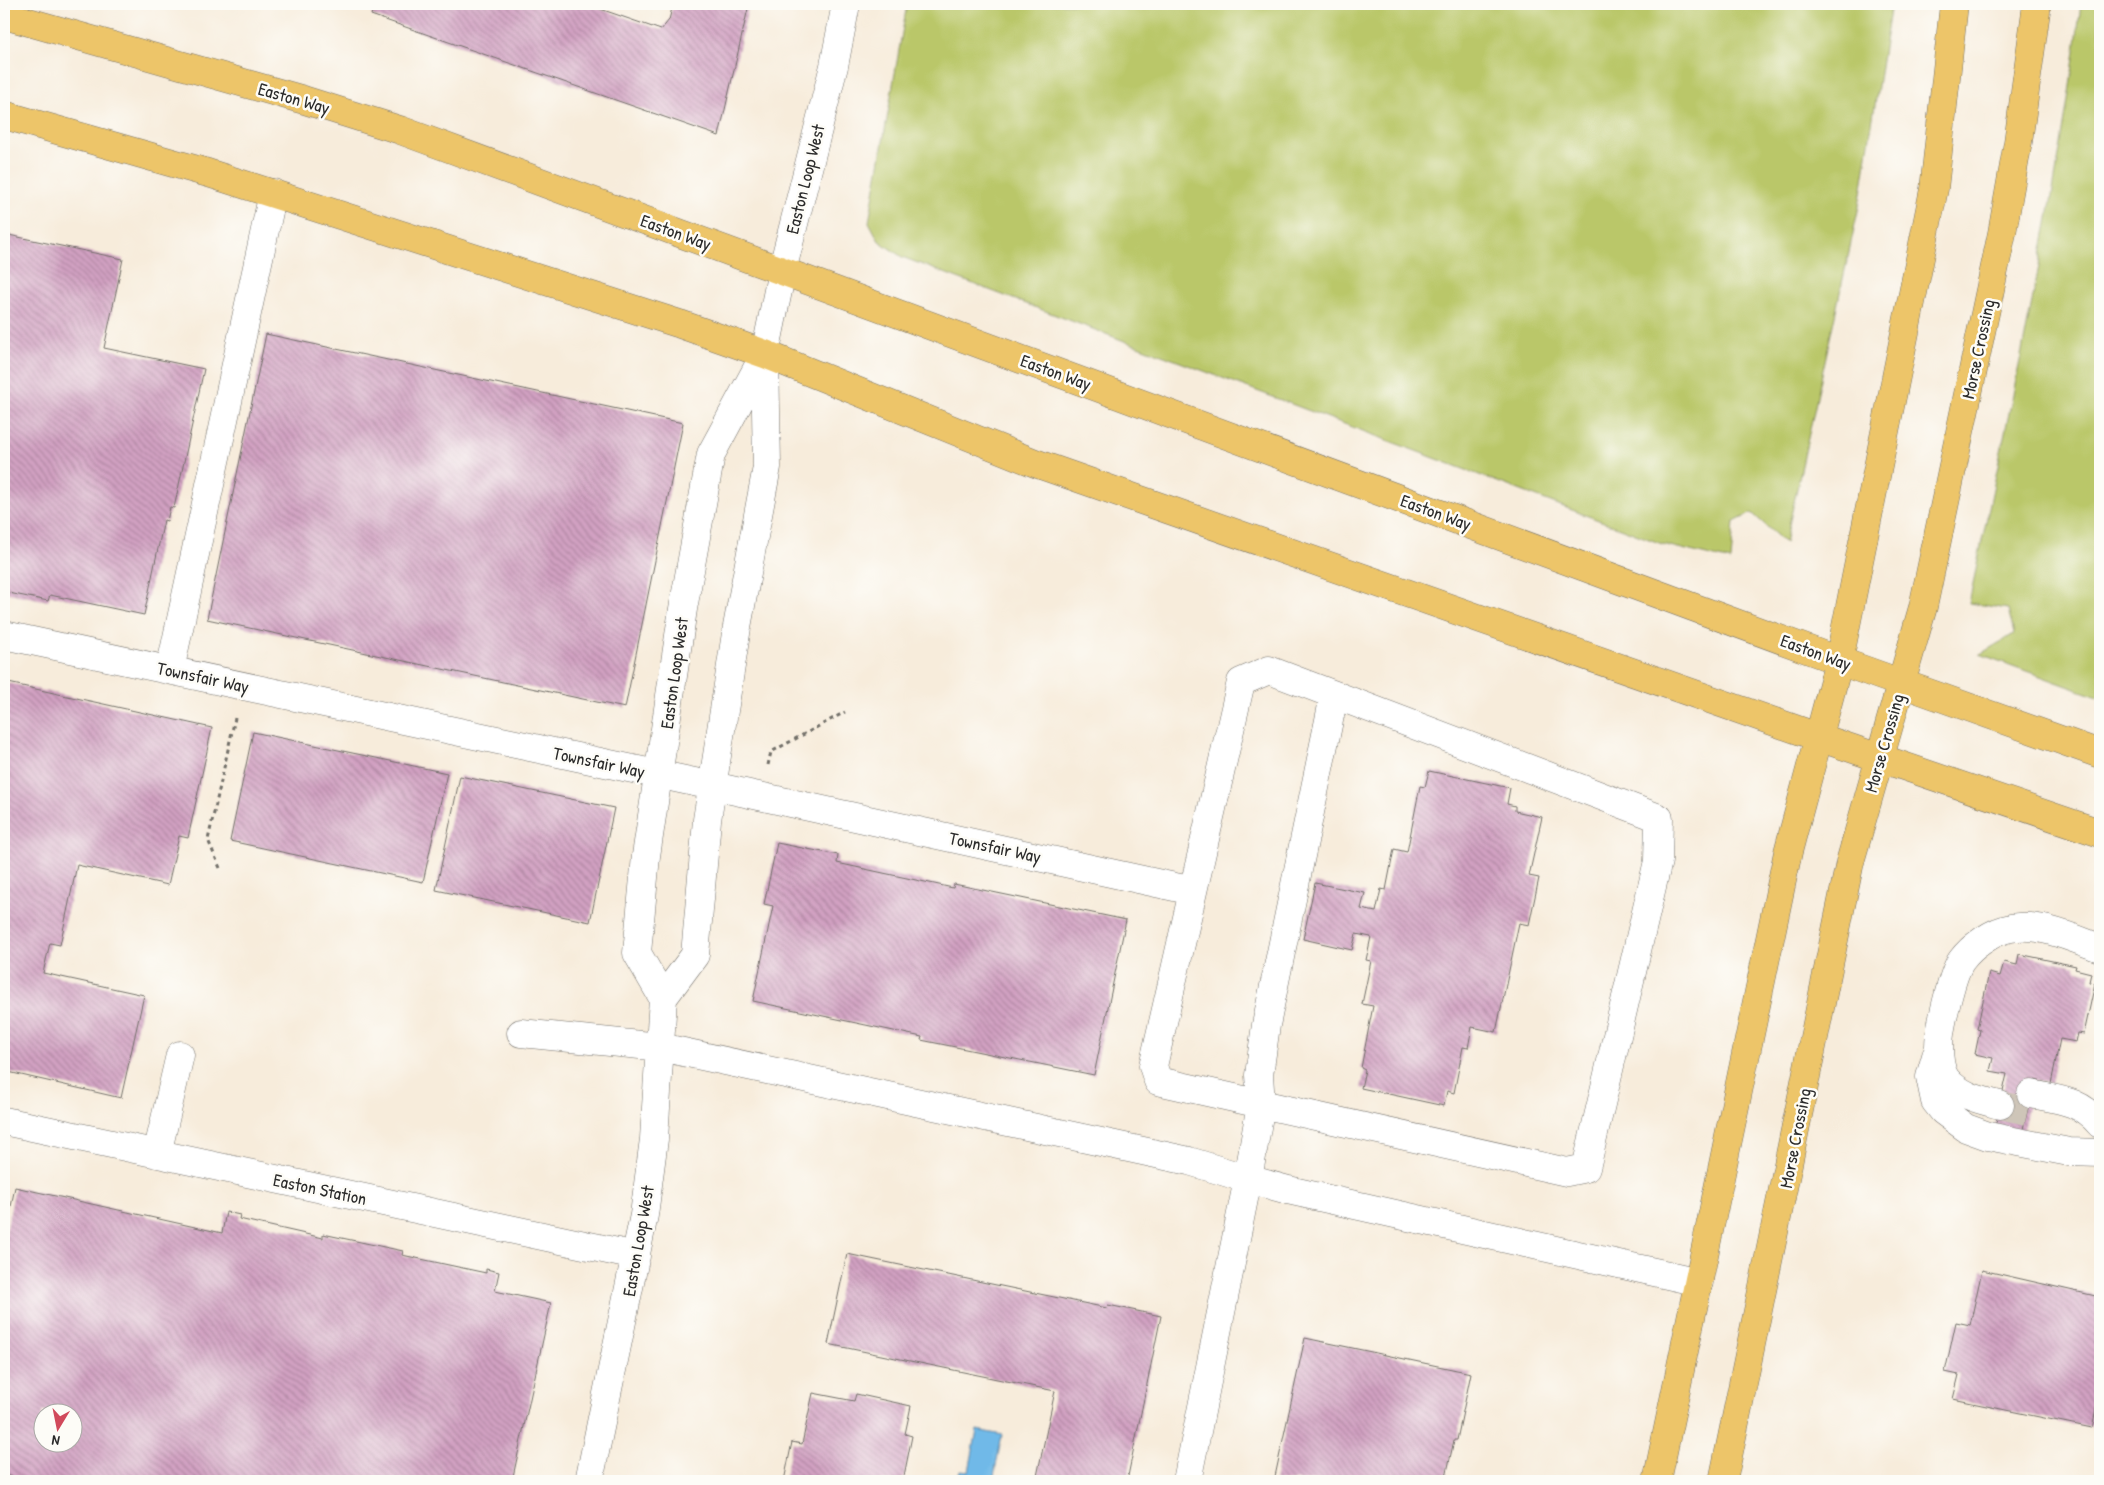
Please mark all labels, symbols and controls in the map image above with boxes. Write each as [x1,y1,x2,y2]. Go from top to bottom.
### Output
street label: Easton Way [255,76,333,120]
street label: Easton Loop West [779,121,831,236]
street label: Easton Way [637,208,715,256]
street label: Morse Crossing [1955,297,2001,401]
street label: Easton Way [1017,348,1095,396]
street label: Easton Way [1397,488,1475,536]
street label: Easton Loop West [654,615,694,730]
street label: Easton Way [1777,628,1855,676]
street label: Townsfair Way [155,655,252,699]
street label: Morse Crossing [1858,691,1910,795]
street label: Townsfair Way [551,740,648,784]
street label: Townsfair Way [947,825,1044,869]
street label: Morse Crossing [1773,1086,1817,1190]
street label: Easton Station [271,1167,369,1211]
street label: Easton Loop West [616,1183,660,1298]
north arrow [32,1402,82,1452]
text: N [50,1431,61,1451]

